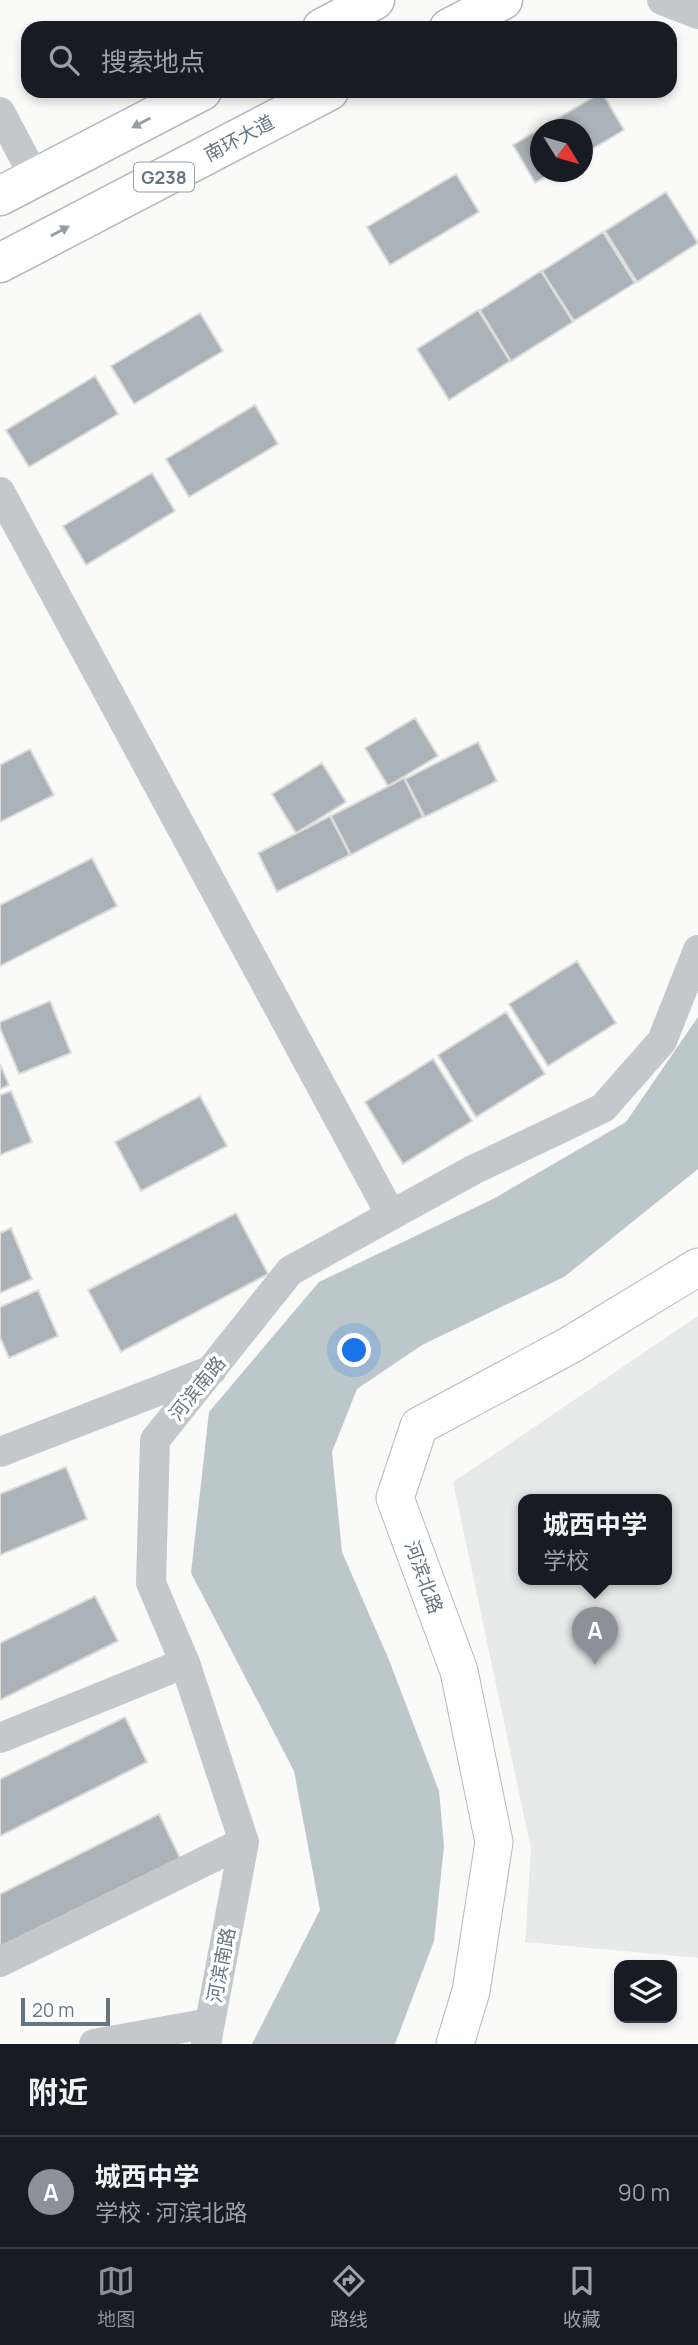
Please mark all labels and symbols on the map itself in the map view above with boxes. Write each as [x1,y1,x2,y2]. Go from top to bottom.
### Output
street label: 南环大道 [199,109,279,167]
one-way arrow [131,117,151,128]
north arrow [530,119,593,182]
road number: G238 [134,162,194,192]
one-way arrow [51,226,71,238]
your location [337,1333,371,1367]
street label: 河滨南路 [163,1350,231,1426]
street label: 河滨北路 [399,1537,449,1617]
pin: A [572,1607,618,1665]
street label: 河滨南路 [201,1925,241,2005]
scale bar [21,1995,110,2027]

